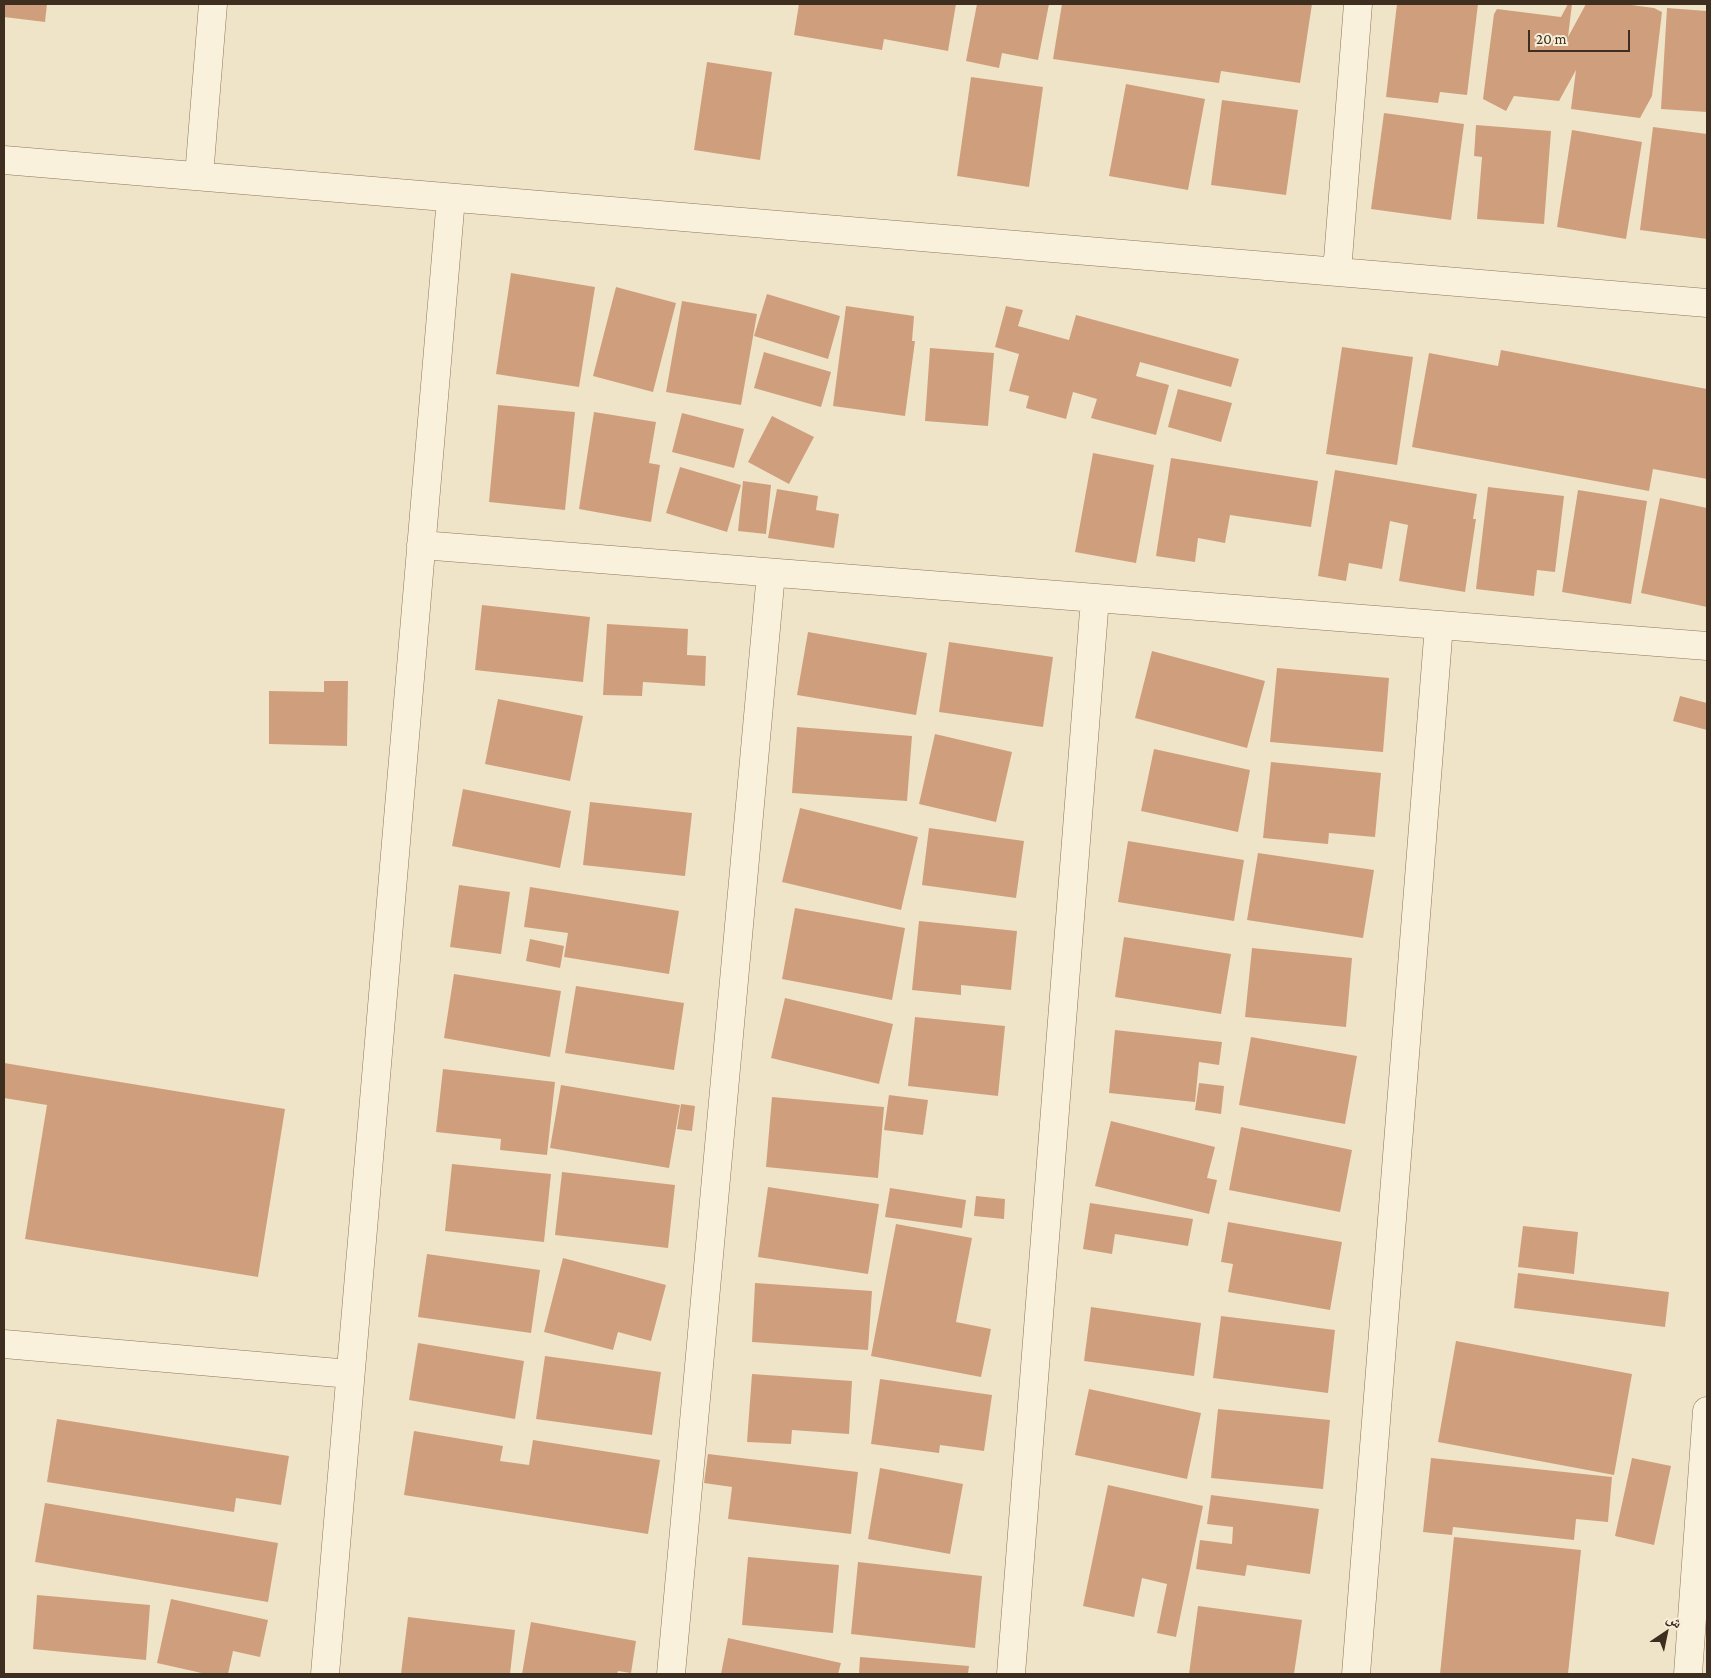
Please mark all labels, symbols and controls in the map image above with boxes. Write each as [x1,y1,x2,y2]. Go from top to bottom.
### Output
scale bar [1531,20,1634,52]
text: 20 m [1536,31,1567,47]
north arrow [1641,1608,1691,1658]
text: ش [1664,1610,1685,1631]

